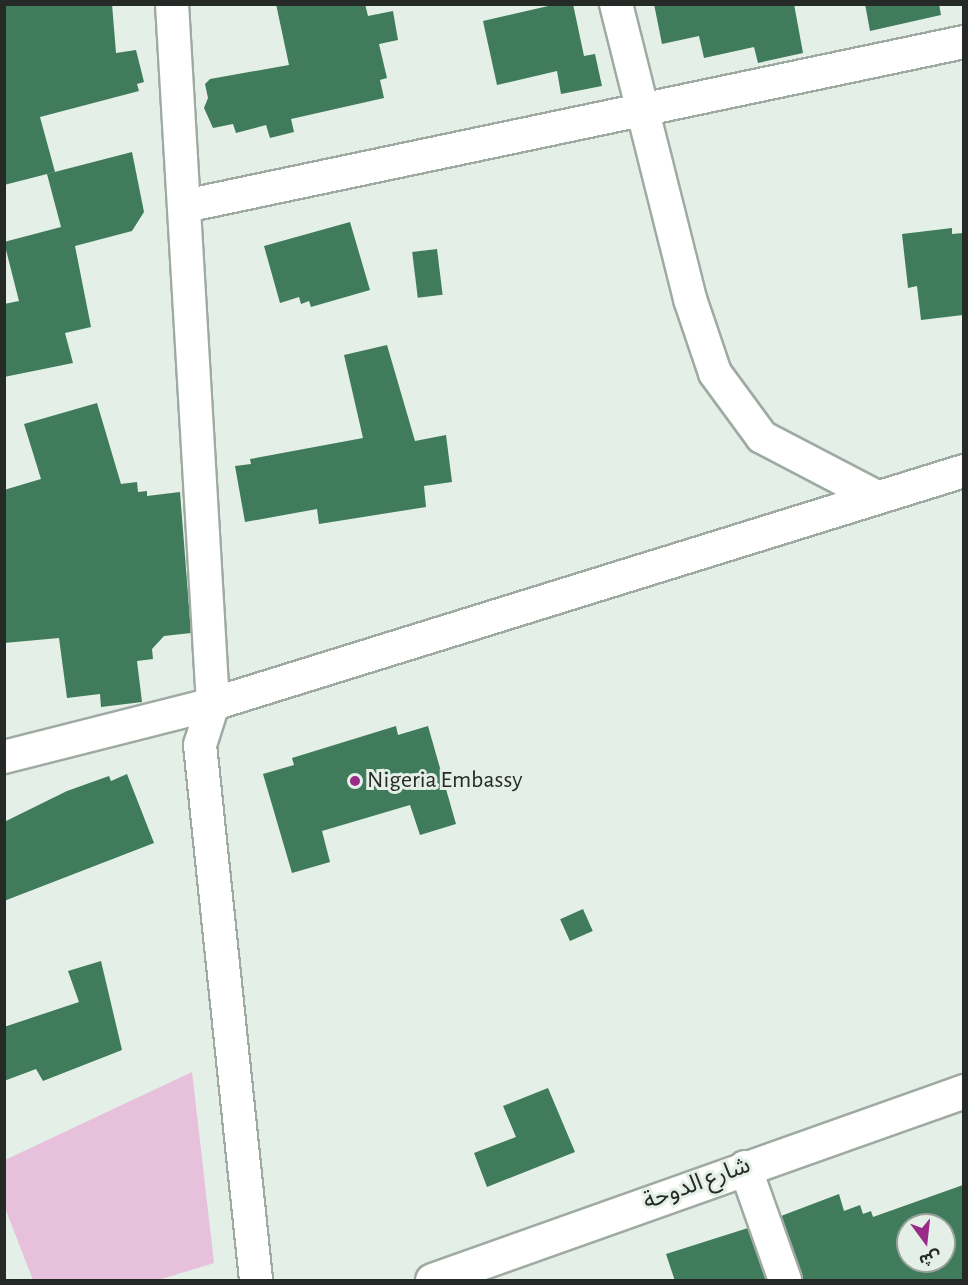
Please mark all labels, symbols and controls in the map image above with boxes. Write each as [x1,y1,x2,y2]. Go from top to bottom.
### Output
place label: Nigeria Embassy [367,767,523,795]
marker: Nigeria Embassy [348,774,362,788]
street label: شارع الدوحة [639,1151,755,1217]
north arrow [896,1213,956,1273]
text: ش [917,1248,943,1269]

